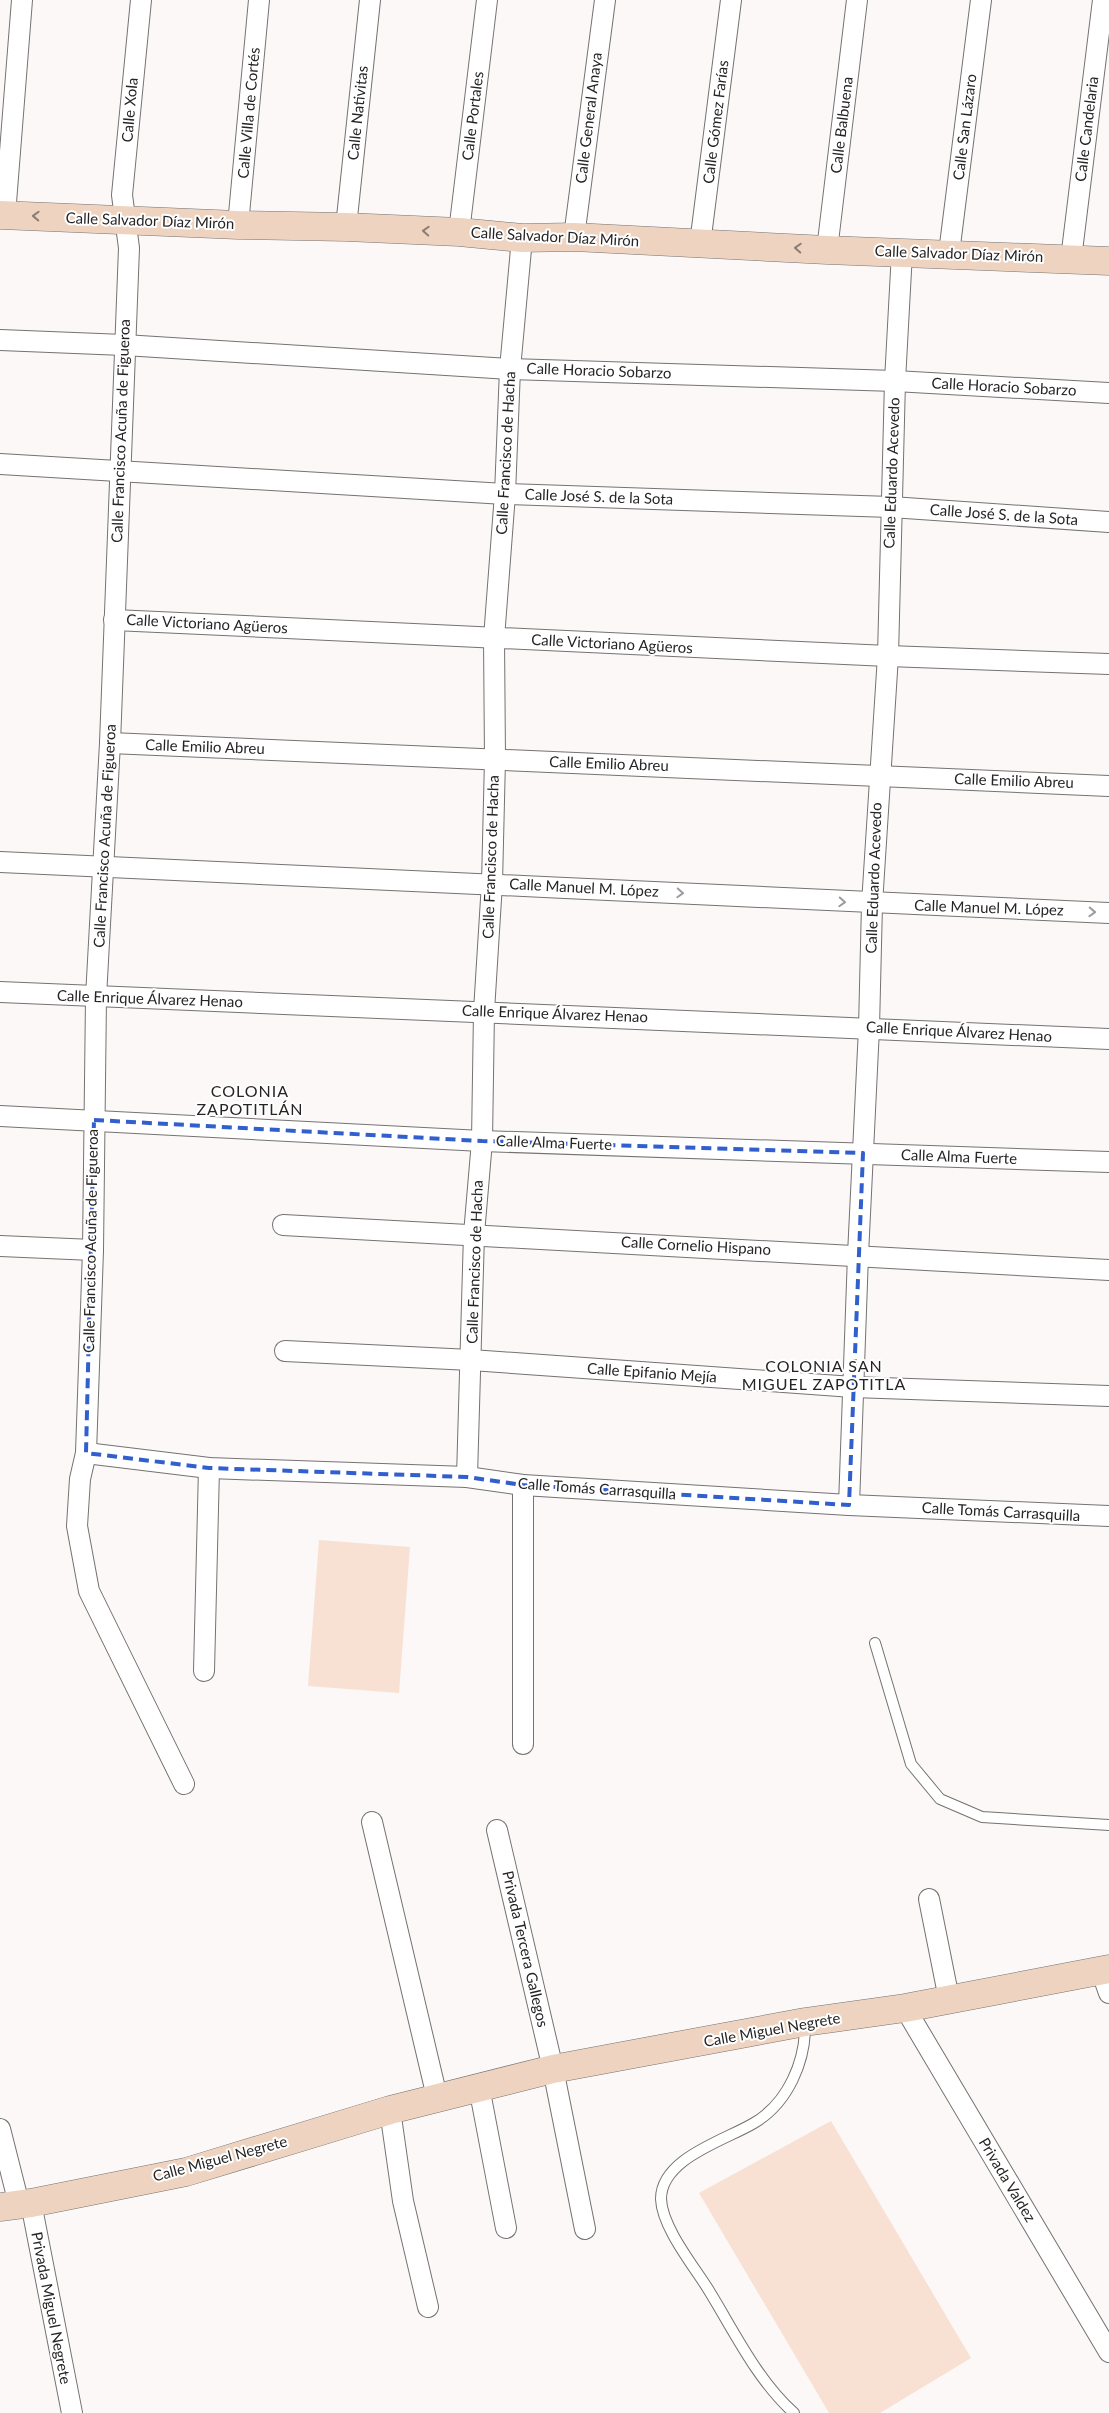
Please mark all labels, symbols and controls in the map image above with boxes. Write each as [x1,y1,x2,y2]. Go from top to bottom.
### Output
street label: Calle Villa de Cortés [233,47,263,179]
street label: Calle General Anaya [571,51,605,184]
street label: Calle Gómez Farías [698,59,732,185]
street label: Calle Nativitas [343,65,371,161]
street label: Calle Portales [458,70,486,161]
street label: Calle San Lázaro [949,73,979,181]
street label: Calle Balbuena [826,75,856,174]
street label: Calle Candelaria [1071,75,1101,183]
street label: Calle Xola [117,77,141,143]
street label: Calle Salvador Díaz Mirón [65,208,235,232]
one-way arrow [32,211,40,222]
street label: Calle Salvador Díaz Mirón [470,223,640,249]
one-way arrow [422,225,430,236]
street label: Calle Salvador Díaz Mirón [874,241,1044,265]
one-way arrow [794,243,802,254]
street label: Calle Francisco Acuña de Figueroa [107,319,133,543]
street label: Calle Horacio Sobarzo [526,358,672,382]
street label: Calle Francisco de Hacha [492,371,518,535]
street label: Calle Horacio Sobarzo [931,373,1077,399]
street label: Calle Eduardo Acevedo [879,397,903,549]
street label: Calle José S. de la Sota [525,484,674,508]
street label: Calle José S. de la Sota [929,500,1079,528]
street label: Calle Victoriano Agüeros [126,610,288,636]
street label: Calle Victoriano Agüeros [531,630,693,656]
street label: Calle Francisco Acuña de Figueroa [89,724,119,948]
street label: Calle Emilio Abreu [145,735,265,757]
street label: Calle Emilio Abreu [549,752,669,774]
street label: Calle Emilio Abreu [954,769,1074,791]
street label: Calle Francisco de Hacha [478,775,502,939]
street label: Calle Eduardo Acevedo [861,802,885,954]
street label: Calle Manuel M. López [509,874,659,900]
one-way arrow [676,888,684,899]
street label: Calle Manuel M. López [914,895,1064,919]
one-way arrow [839,897,847,908]
one-way arrow [1088,907,1096,917]
street label: Calle Enrique Álvarez Henao [57,986,243,1010]
street label: Calle Enrique Álvarez Henao [462,1001,648,1025]
street label: Calle Enrique Álvarez Henao [866,1017,1052,1045]
district label: COLONIA ZAPOTITLÁN [196,1081,304,1118]
street label: Calle Francisco Acuña de Figueroa [79,1129,101,1353]
street label: Calle Alma Fuerte [496,1131,612,1153]
street label: Calle Alma Fuerte [901,1145,1017,1167]
street label: Calle Francisco de Hacha [462,1180,486,1344]
street label: Calle Cornelio Hispano [621,1232,771,1258]
district label: COLONIA SAN MIGUEL ZAPOTITLA [742,1356,906,1393]
street label: Calle Epifanio Mejía [587,1358,718,1386]
street label: Calle Tomás Carrasquilla [517,1473,677,1503]
street label: Calle Tomás Carrasquilla [921,1498,1081,1524]
street label: Privada Tercera Gallegos [499,1869,553,2029]
street label: Calle Miguel Negrete [702,2008,842,2050]
street label: Calle Miguel Negrete [151,2131,289,2185]
street label: Privada Valdez [976,2134,1040,2225]
street label: Privada Miguel Negrete [28,2230,76,2386]

